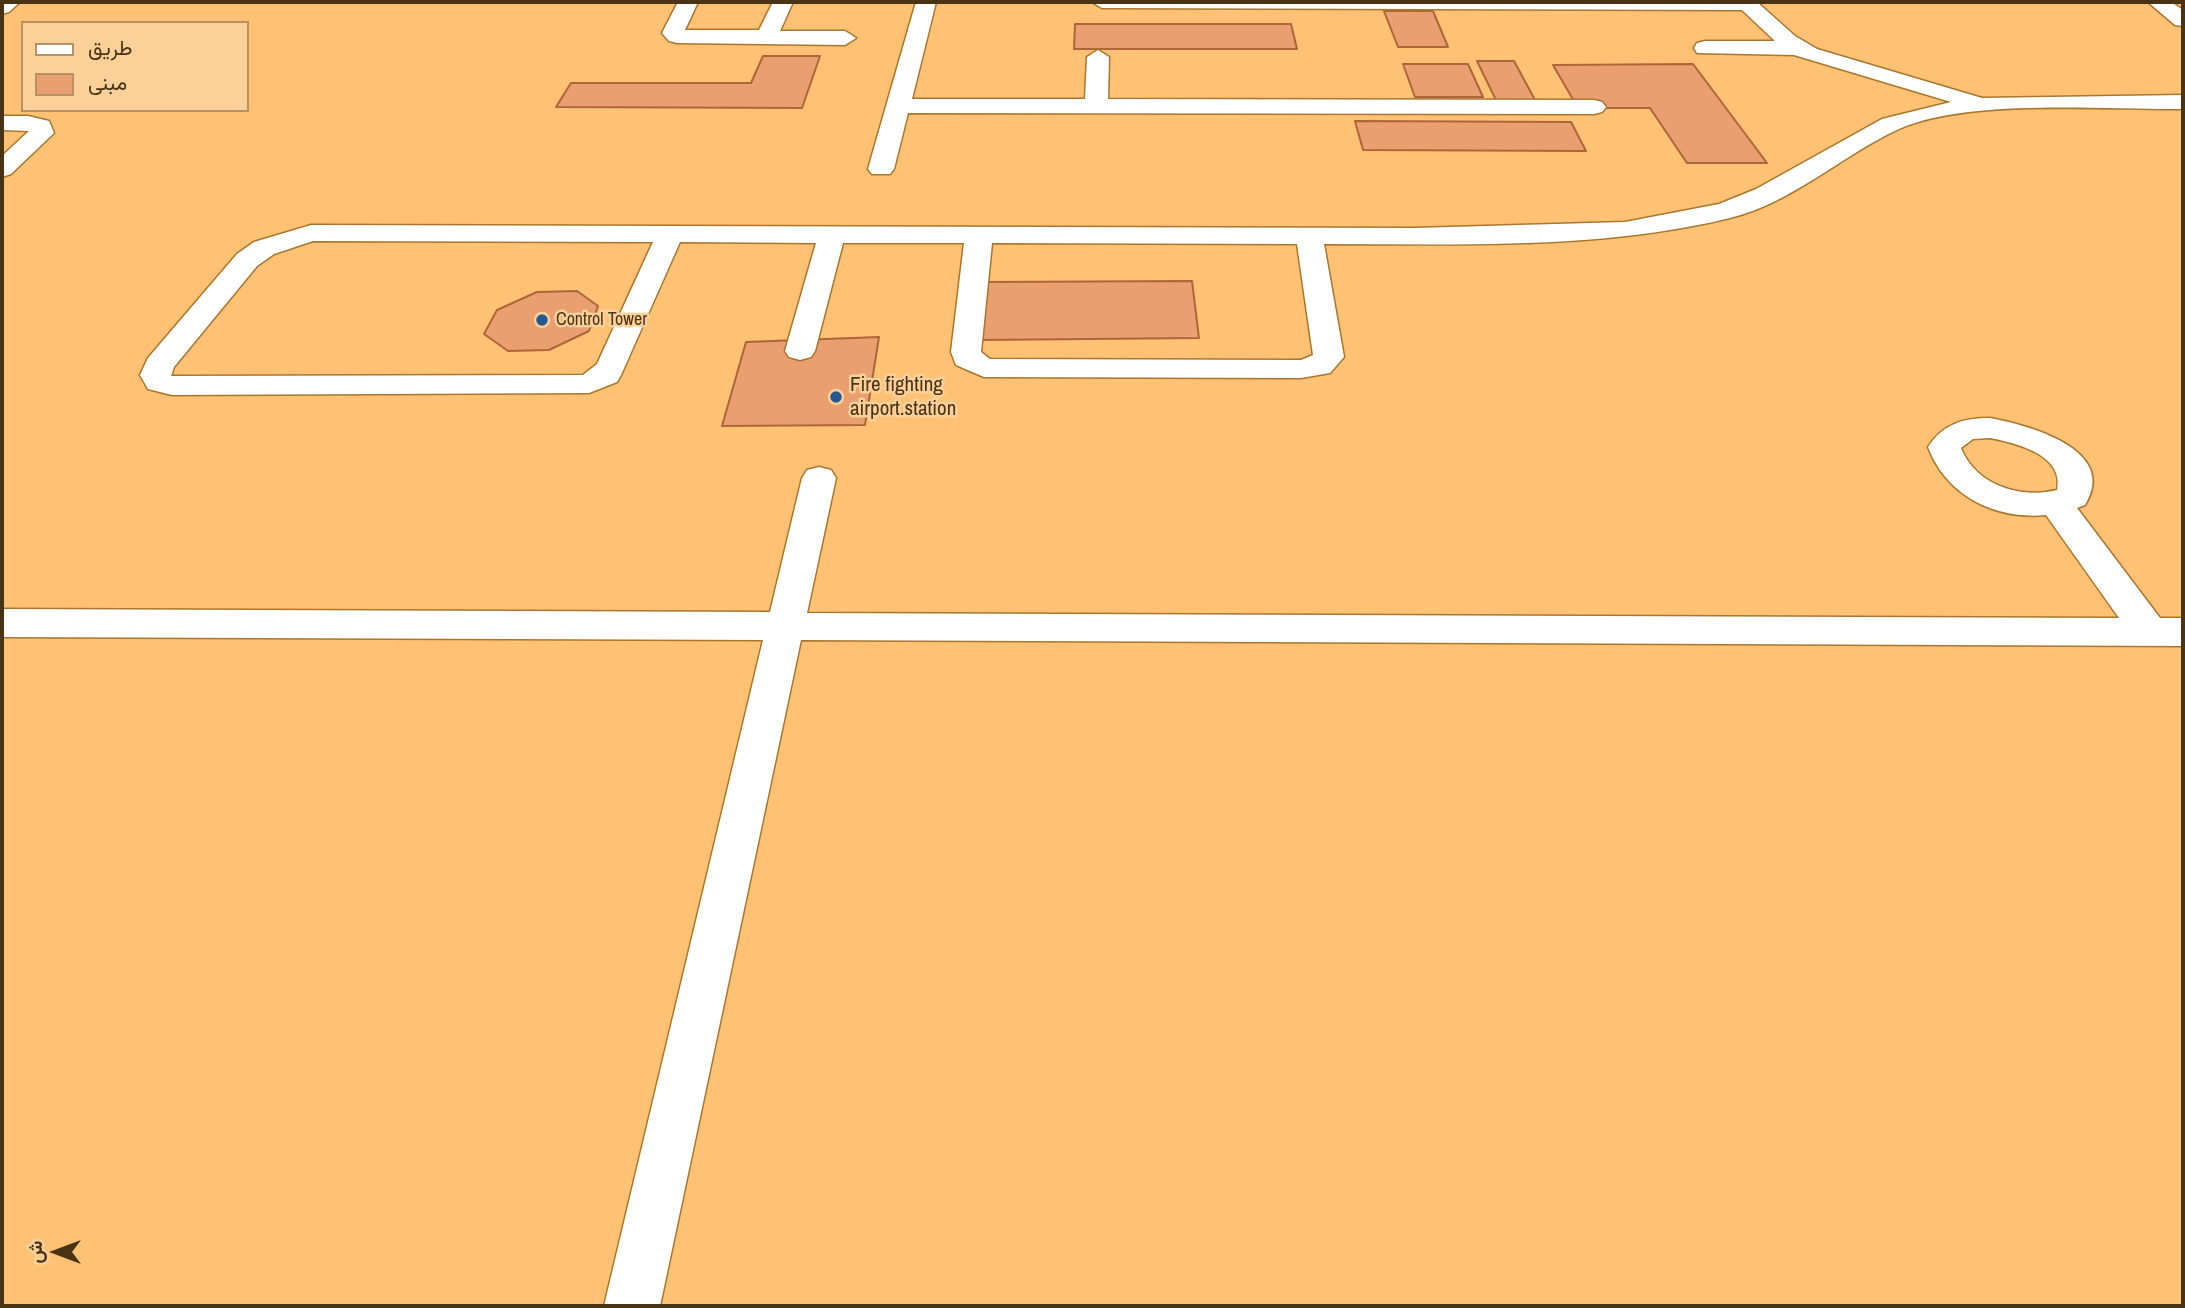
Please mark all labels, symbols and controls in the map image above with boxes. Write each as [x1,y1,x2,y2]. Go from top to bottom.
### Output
legend [21,21,248,112]
text: طريق [88,33,133,62]
text: مبنى [88,68,127,97]
place label: Control Tower [556,309,647,331]
marker: Control Tower [534,312,550,328]
place label: Fire fighting airport.station [850,372,956,422]
marker: Fire fighting airport.station [828,389,844,405]
north arrow [21,1217,91,1287]
text: ش [22,1241,48,1263]

